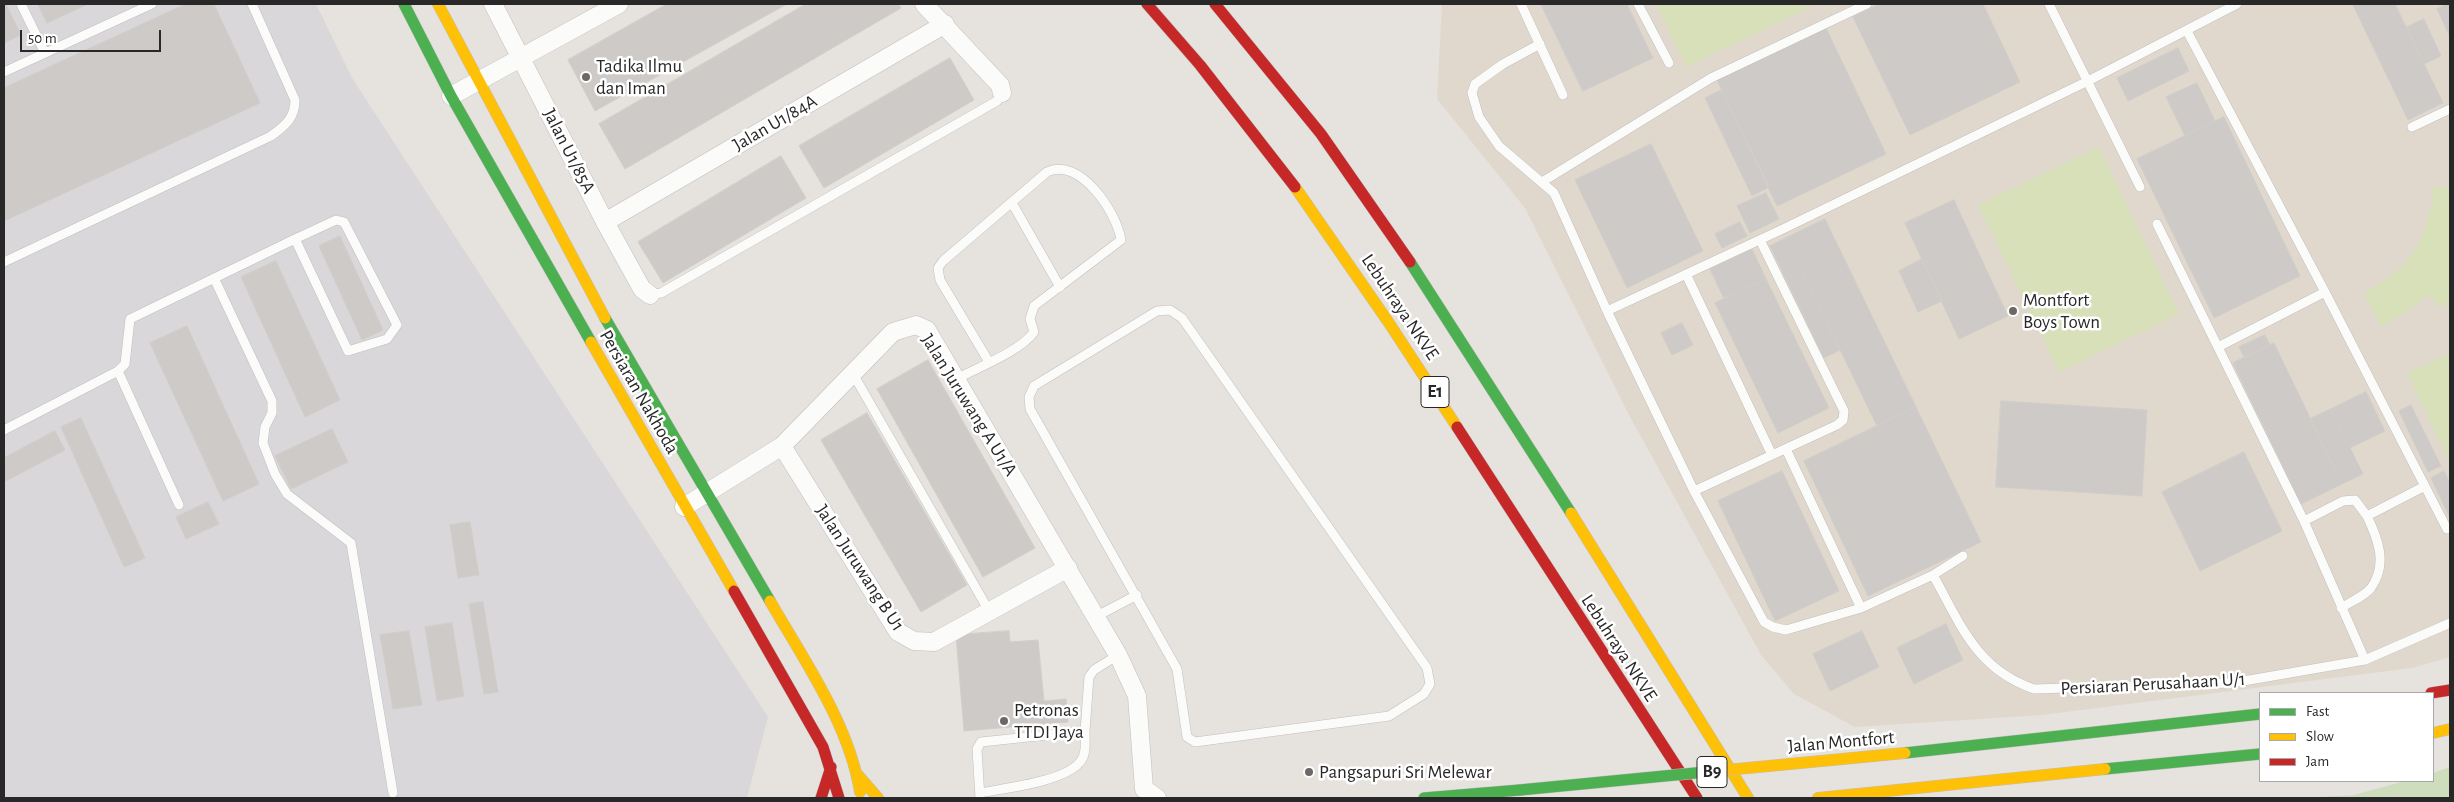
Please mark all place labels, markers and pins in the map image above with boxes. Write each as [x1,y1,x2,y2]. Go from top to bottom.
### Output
place label: Tadika Ilmu dan Iman [596,55,682,99]
marker: Tadika Ilmu dan Iman [580,71,592,83]
place label: Montfort Boys Town [2023,289,2100,333]
marker: Montfort Boys Town [2007,305,2019,317]
place label: Petronas TTDI Jaya [1014,699,1084,743]
marker: Petronas TTDI Jaya [998,715,1010,727]
place label: Pangsapuri Sri Melewar [1319,761,1492,783]
marker: Pangsapuri Sri Melewar [1303,766,1315,778]

